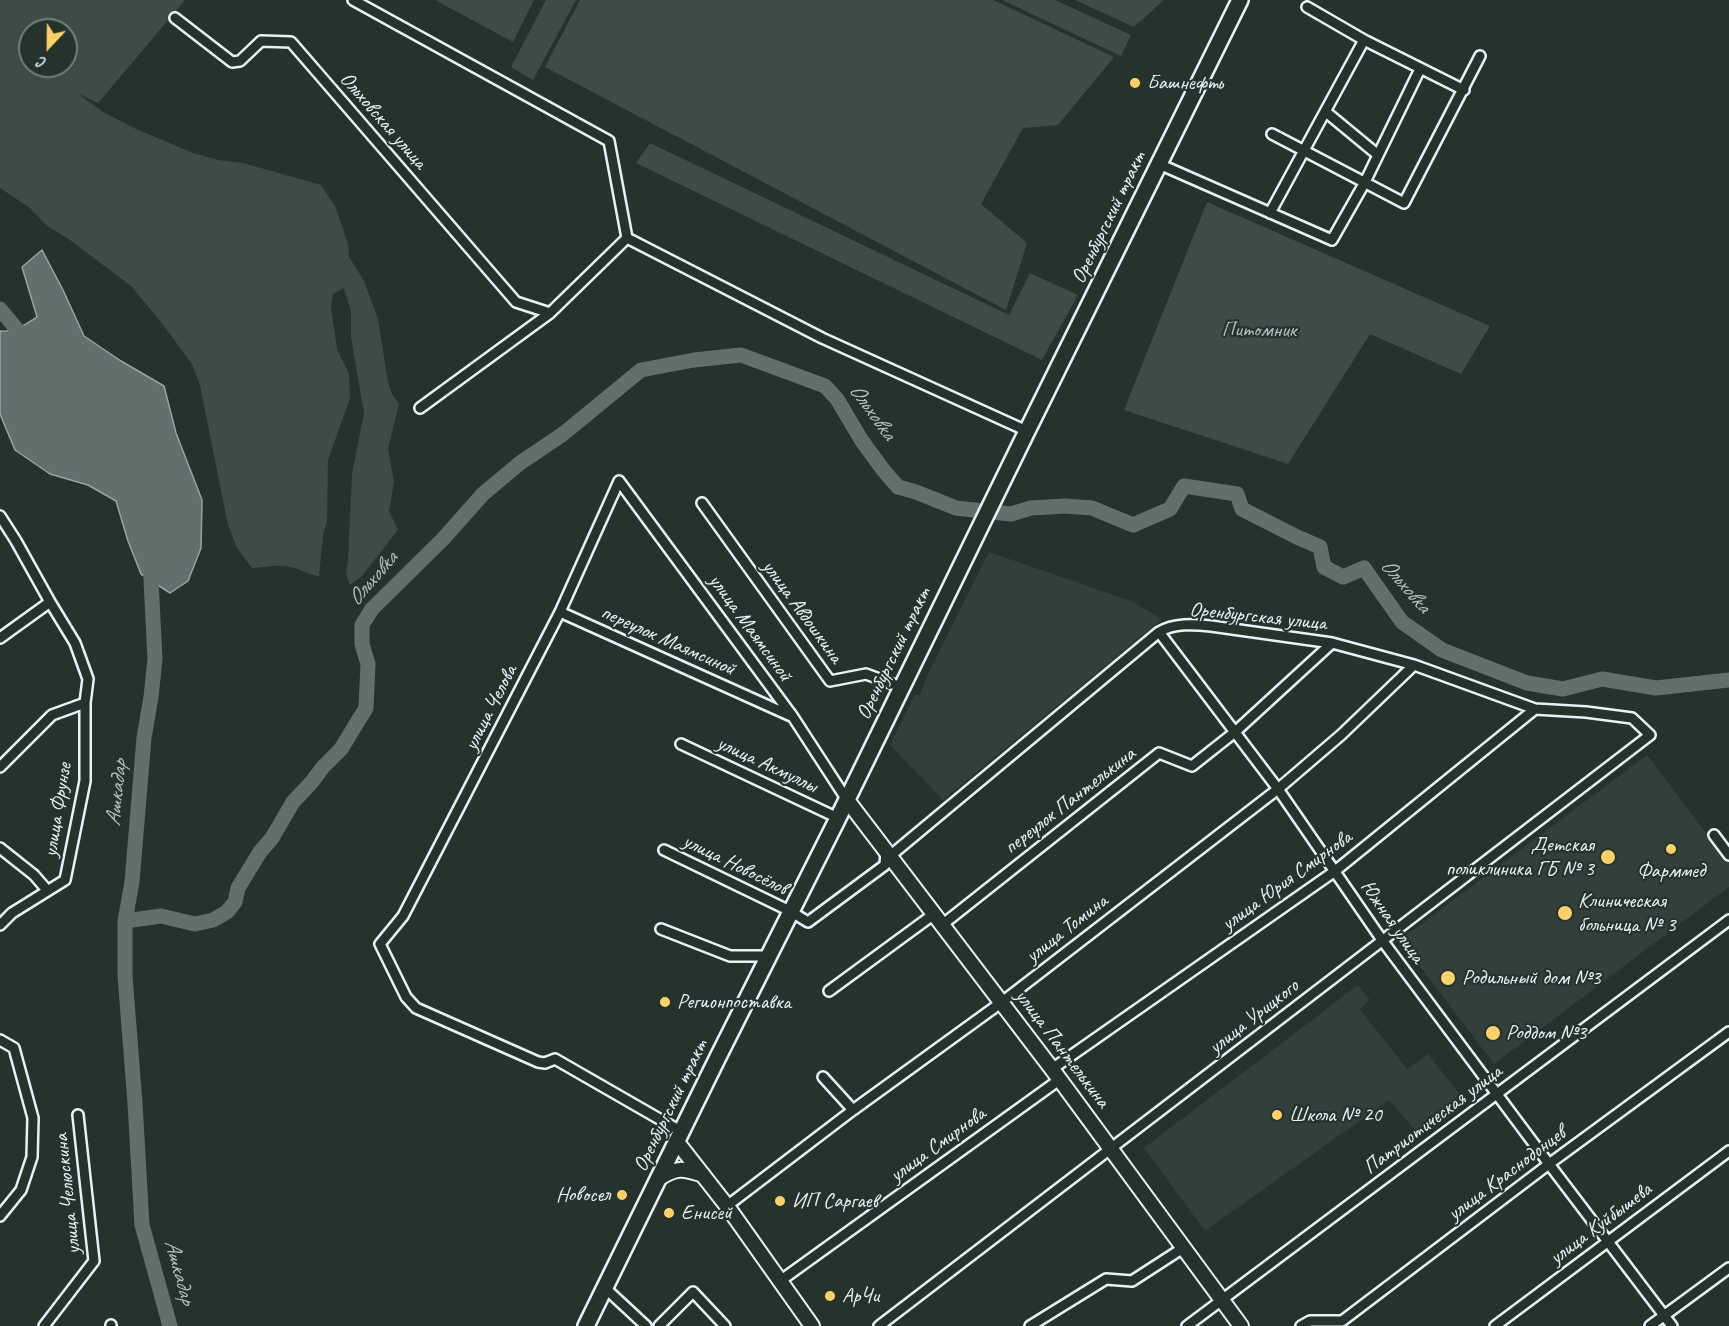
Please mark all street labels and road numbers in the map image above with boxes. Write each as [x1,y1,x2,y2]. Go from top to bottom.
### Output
street label: Ольховская улица [334,67,432,175]
street label: Оренбургский тракт [1066,148,1152,288]
street label: улица Авдошкина [756,555,848,669]
street label: улица Маямсиной [703,569,797,687]
street label: Оренбургский тракт [851,584,937,724]
street label: Оренбургская улица [1188,597,1328,637]
street label: переулок Маямсиной [597,600,739,682]
street label: улица Челова [459,661,523,755]
street label: улица Акмуллы [713,731,821,799]
street label: переулок Пантелькина [999,742,1141,860]
street label: улица Фрунзе [38,761,78,859]
street label: улица Юрия Смирнова [1217,825,1357,937]
street label: улица Новосёлов [679,829,791,901]
street label: Южная улица [1354,876,1430,968]
street label: улица Томина [1021,889,1113,969]
street label: улица Урицкого [1204,974,1304,1060]
street label: улица Пантелькина [1009,985,1115,1113]
street label: Оренбургский тракт [628,1036,714,1176]
street label: Патриотическая улица [1359,1060,1507,1180]
street label: улица Смирнова [885,1102,991,1188]
street label: улица Краснодонцев [1443,1121,1571,1227]
street label: улица Челюскина [49,1132,87,1256]
street label: улица Куйбышева [1545,1177,1657,1271]

